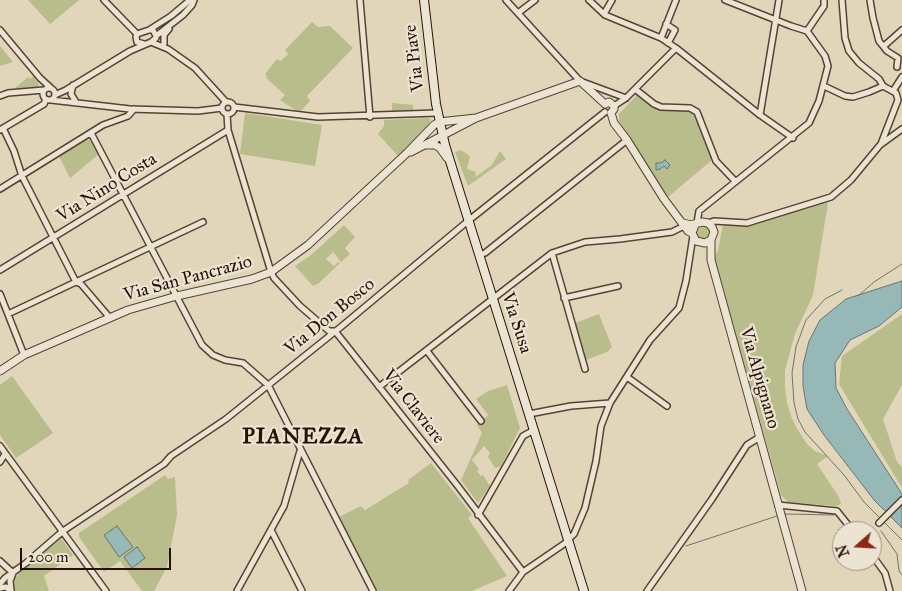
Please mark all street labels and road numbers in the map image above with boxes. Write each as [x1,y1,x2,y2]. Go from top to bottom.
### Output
street label: Via Piave [400,23,430,93]
street label: Via Nino Costa [53,149,161,227]
street label: Via San Pancrazio [121,251,255,307]
street label: Via Don Bosco [280,274,380,360]
street label: Via Susa [496,290,536,356]
street label: Via Alpignano [734,325,784,431]
street label: Via Claviere [377,365,449,449]

